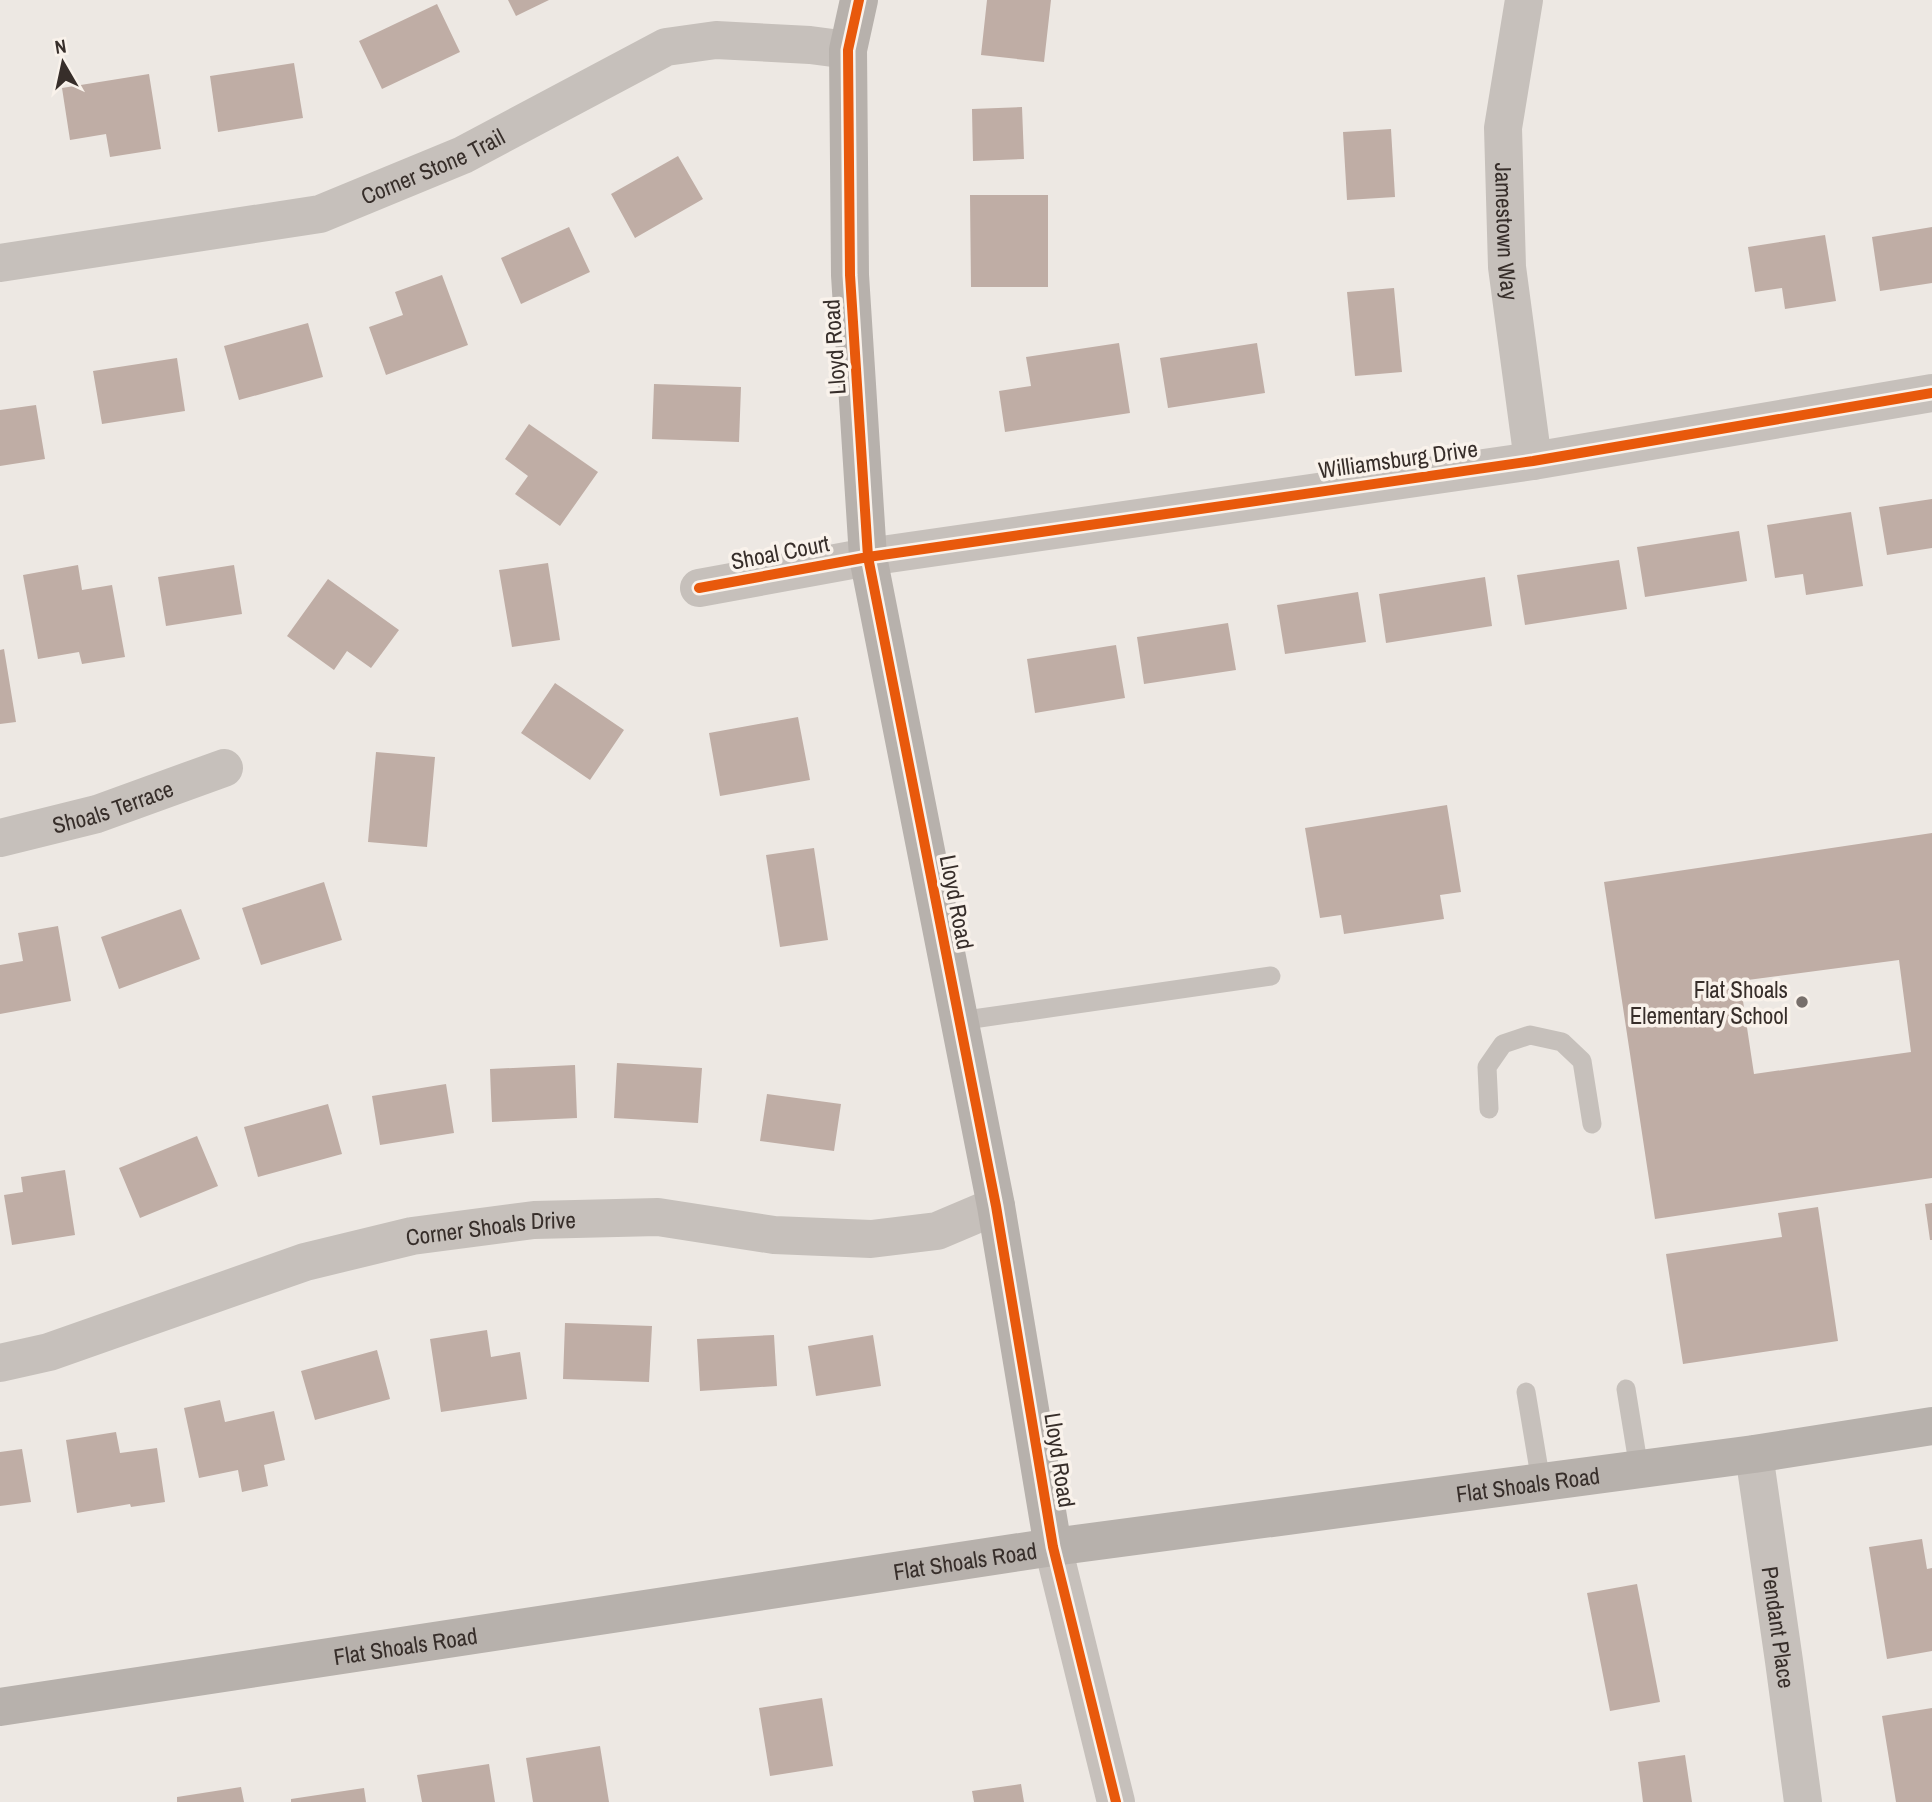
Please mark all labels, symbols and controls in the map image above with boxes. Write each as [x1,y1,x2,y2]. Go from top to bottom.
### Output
north arrow [28,28,98,98]
text: N [53,32,68,60]
street label: Corner Stone Trail [356,120,510,211]
street label: Jamestown Way [1488,162,1527,302]
street label: Lloyd Road [815,298,853,396]
street label: Williamsburg Drive [1316,432,1480,486]
street label: Shoal Court [728,527,832,577]
street label: Shoals Terrace [49,772,177,840]
street label: Lloyd Road [933,852,981,952]
place label: Flat Shoals Elementary School [1630,974,1788,1031]
marker: Flat Shoals Elementary School [1794,994,1810,1010]
street label: Corner Shoals Drive [404,1203,576,1252]
street label: Lloyd Road [1037,1410,1083,1510]
street label: Flat Shoals Road [1454,1459,1602,1509]
street label: Flat Shoals Road [891,1534,1039,1587]
street label: Pendant Place [1755,1564,1803,1690]
street label: Flat Shoals Road [331,1619,479,1672]

